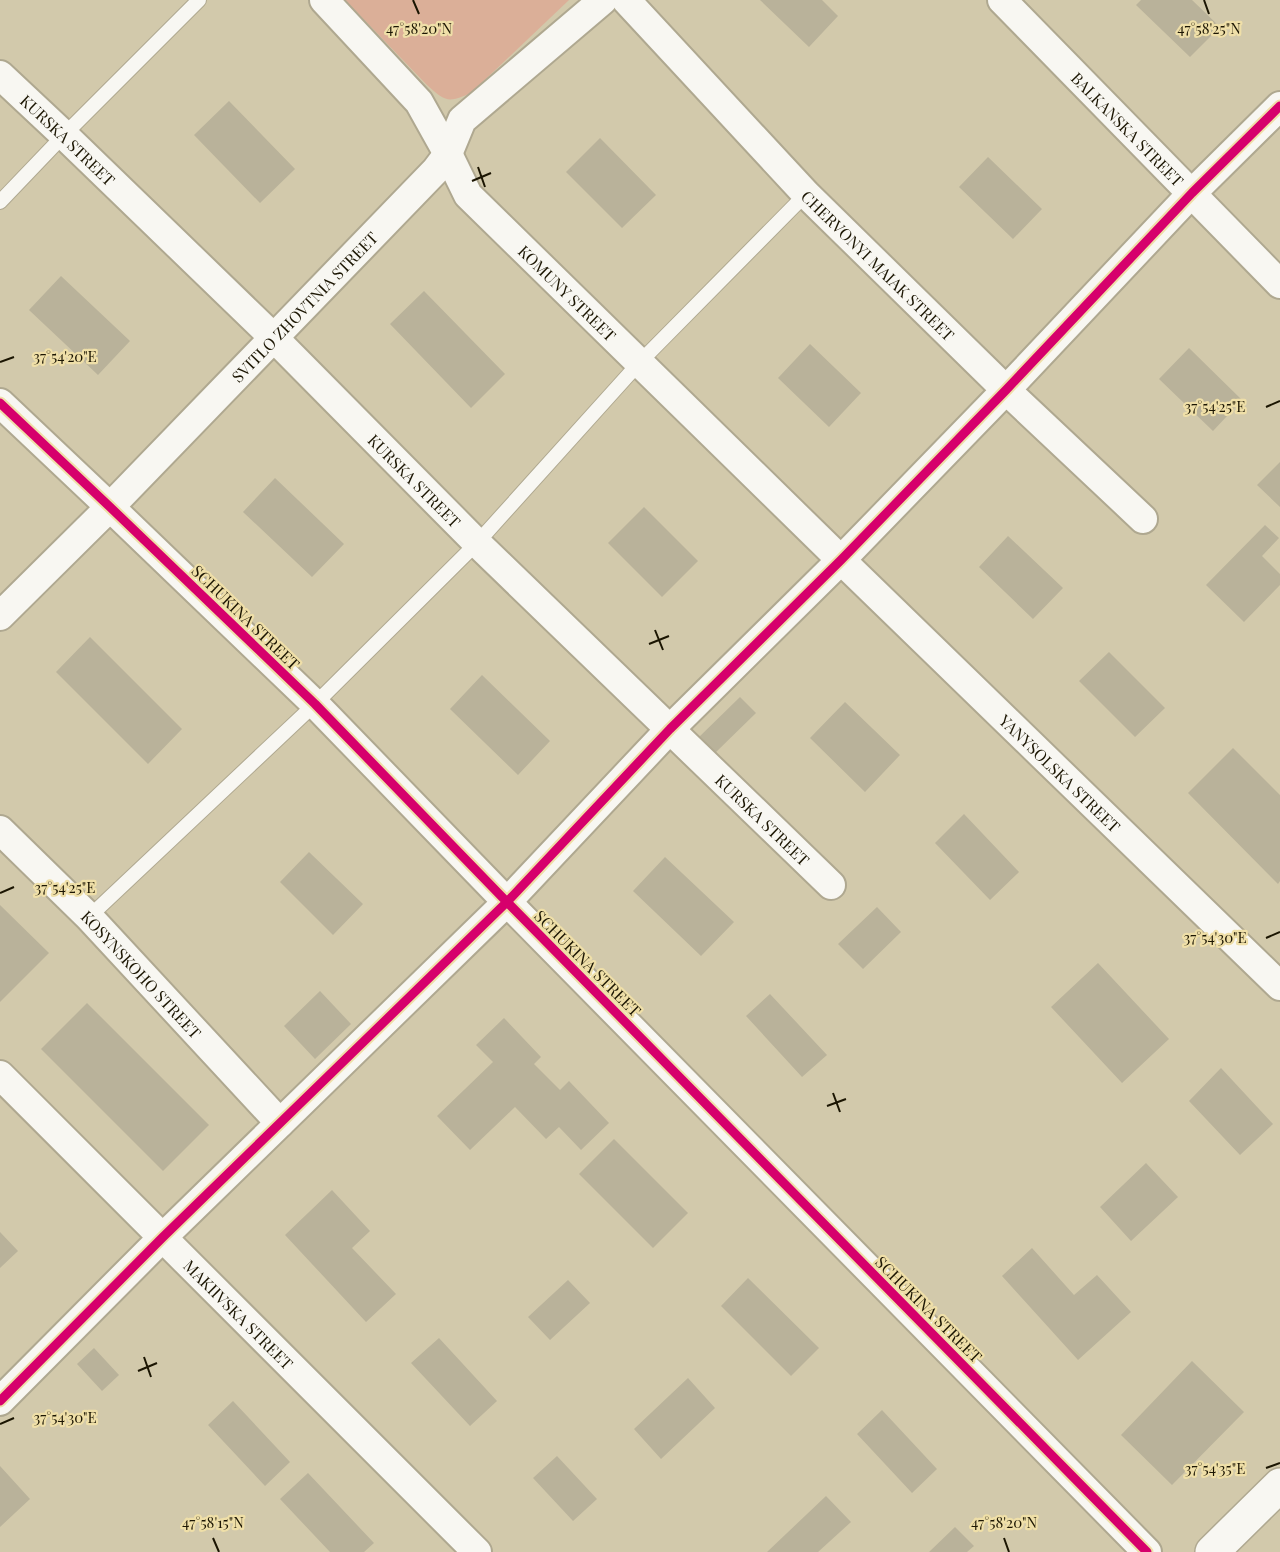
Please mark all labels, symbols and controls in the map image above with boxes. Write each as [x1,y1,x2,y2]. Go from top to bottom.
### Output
text: 47°58'20"N [386,18,453,38]
text: 47°58'25"N [1177,18,1241,38]
street label: BALKANSKA STREET [1067,67,1189,190]
street label: KURSKA STREET [16,89,120,190]
street label: CHERVONYI MAIAK STREET [797,185,960,345]
street label: SVITLO ZHOVTNIA STREET [226,227,382,386]
street label: KOMUNY STREET [514,240,621,345]
text: 37°54'20"E [33,346,97,366]
text: 37°54'25"E [1185,396,1245,416]
street label: KURSKA STREET [364,429,466,532]
street label: SCHUKINA STREET [188,560,304,674]
street label: YANYSOLSKA STREET [995,709,1125,836]
street label: KURSKA STREET [711,769,815,870]
text: 37°54'25"E [35,877,95,897]
street label: KOSYNSKOHO STREET [77,905,206,1042]
street label: SCHUKINA STREET [530,905,646,1021]
text: 37°54'30"E [1183,927,1247,947]
street label: SCHUKINA STREET [871,1251,987,1367]
street label: MAKIIVSKA STREET [180,1255,298,1373]
text: 37°54'30"E [33,1407,97,1427]
text: 37°54'35"E [1185,1458,1245,1478]
text: 47°58'15"N [182,1512,244,1532]
text: 47°58'20"N [971,1512,1038,1532]

